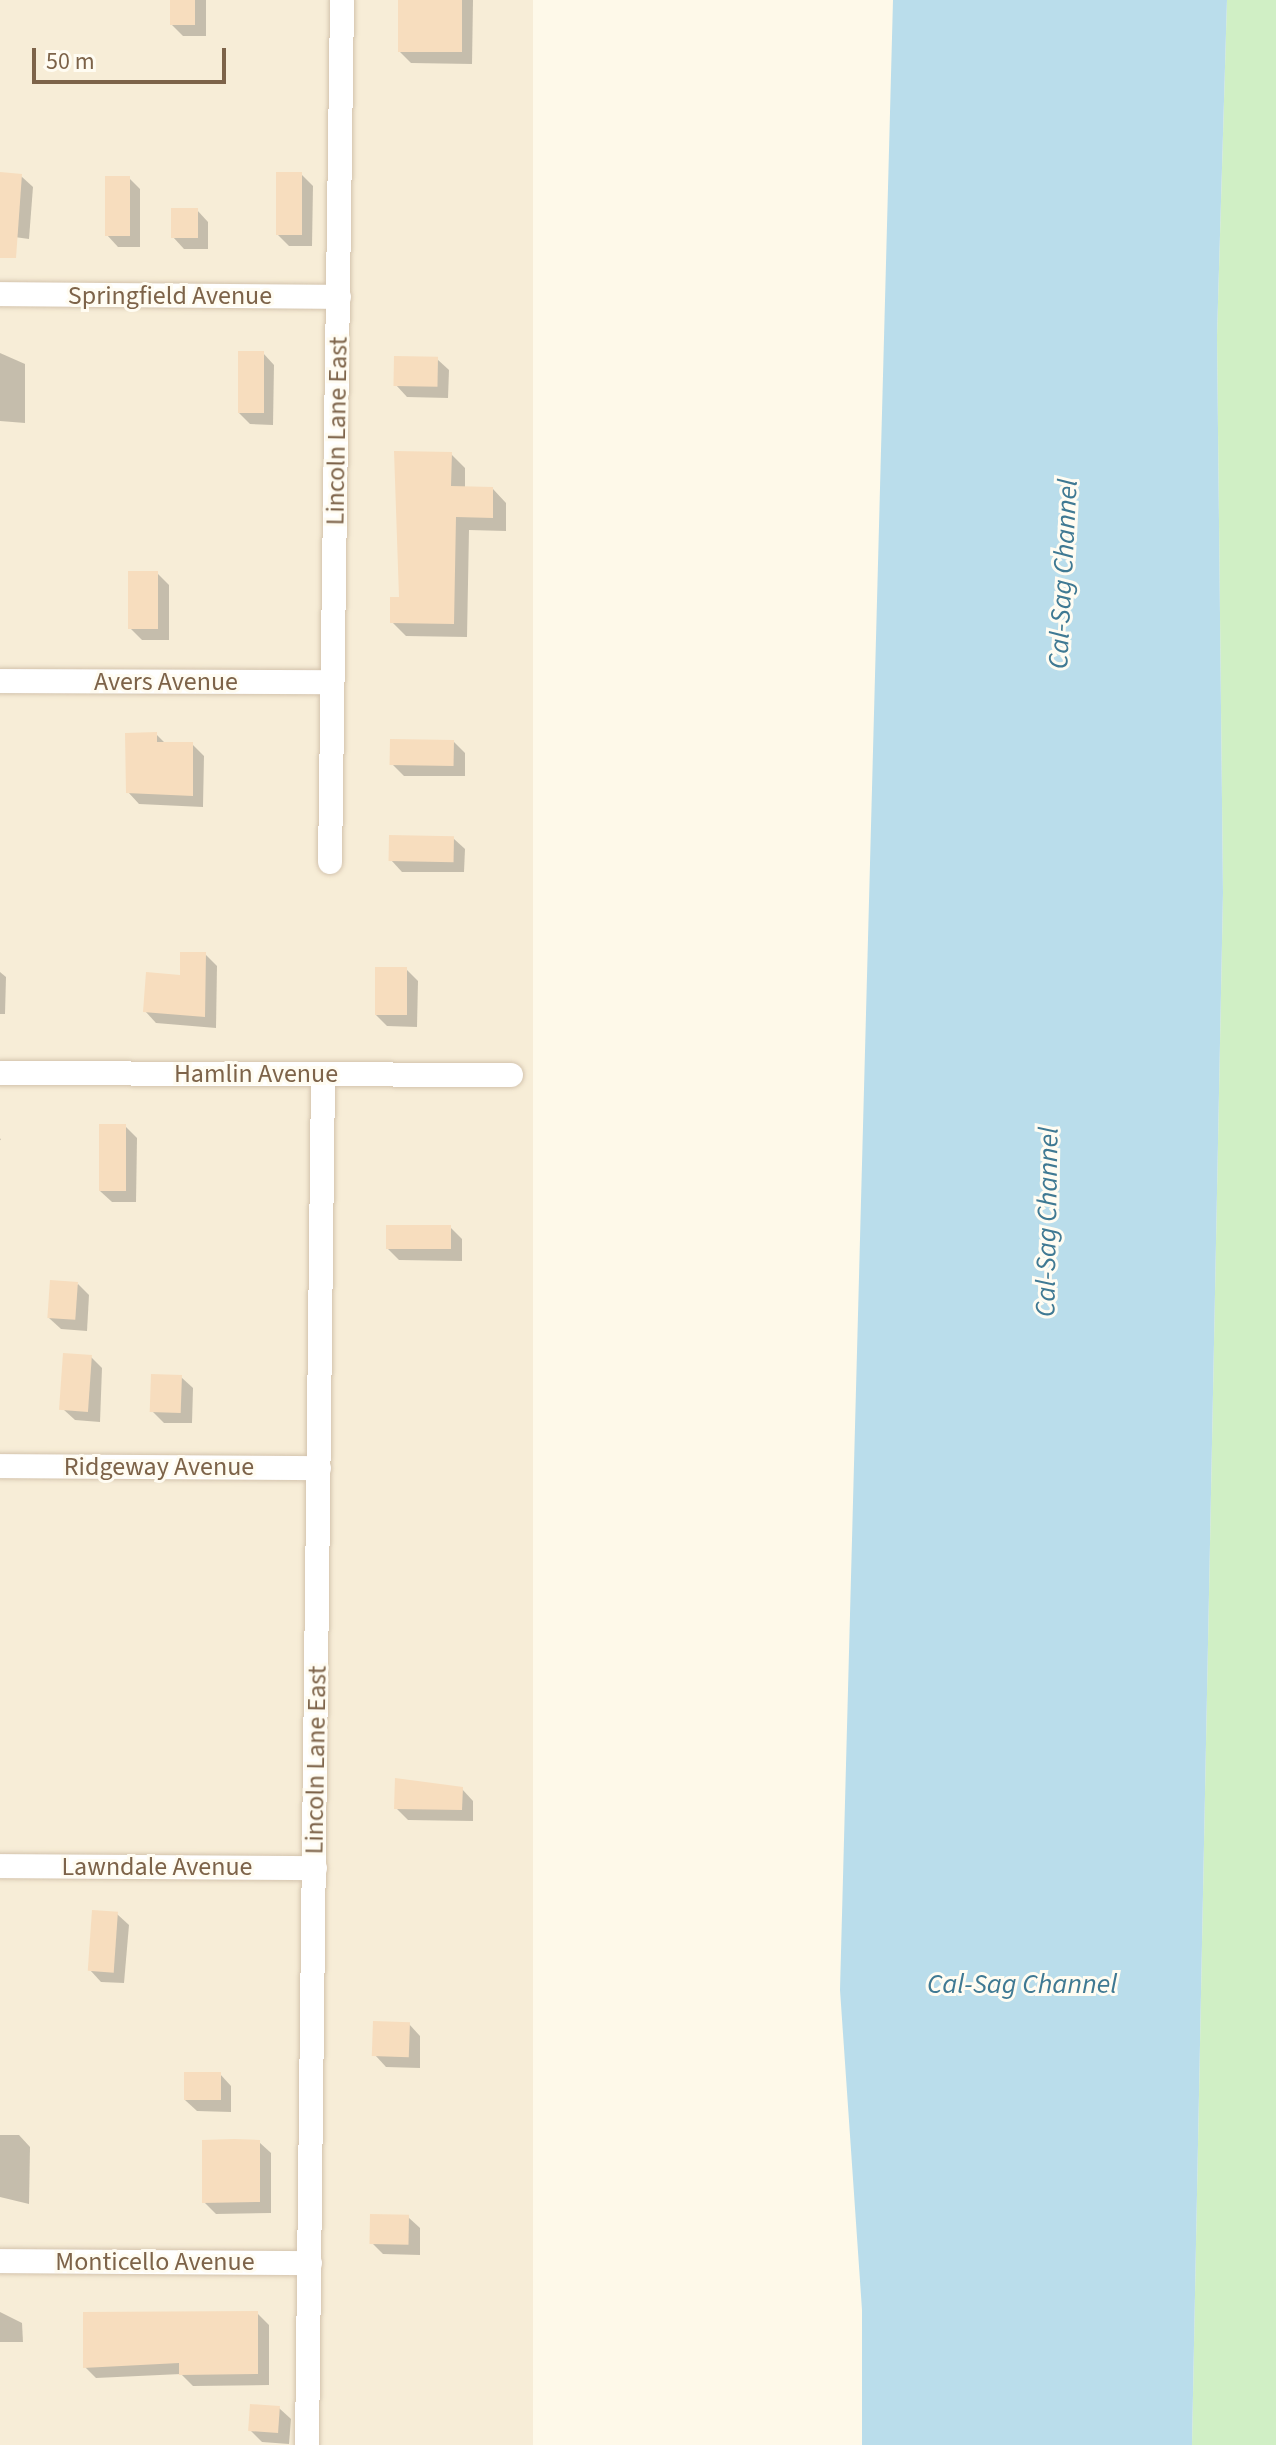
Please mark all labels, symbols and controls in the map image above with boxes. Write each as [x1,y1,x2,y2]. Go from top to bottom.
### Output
scale bar [36,32,230,82]
text: 50 m [46,44,95,79]
street label: Springfield Avenue [68,280,272,312]
street label: Lincoln Lane East [320,336,354,526]
water label: Cal-Sag Channel [1041,478,1085,670]
street label: Avers Avenue [94,666,238,698]
street label: Hamlin Avenue [174,1058,338,1090]
water label: Cal-Sag Channel [1029,1127,1065,1317]
street label: Ridgeway Avenue [64,1451,254,1483]
street label: Lincoln Lane East [299,1665,333,1855]
street label: Lawndale Avenue [61,1851,253,1883]
water label: Cal-Sag Channel [927,1967,1117,2001]
street label: Monticello Avenue [55,2246,255,2278]

